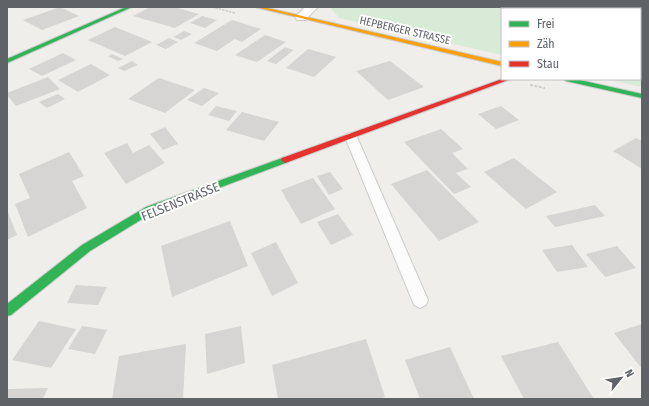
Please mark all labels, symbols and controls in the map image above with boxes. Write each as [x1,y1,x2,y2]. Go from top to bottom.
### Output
legend [501,8,641,80]
street label: HEPBERGER STRASSE [358,14,452,47]
text: Frei [537,17,555,31]
text: Zäh [537,37,555,51]
text: Stau [537,57,559,71]
street label: FELSENSTRASSE [139,179,221,224]
north arrow [601,358,641,398]
text: N [622,367,637,379]

